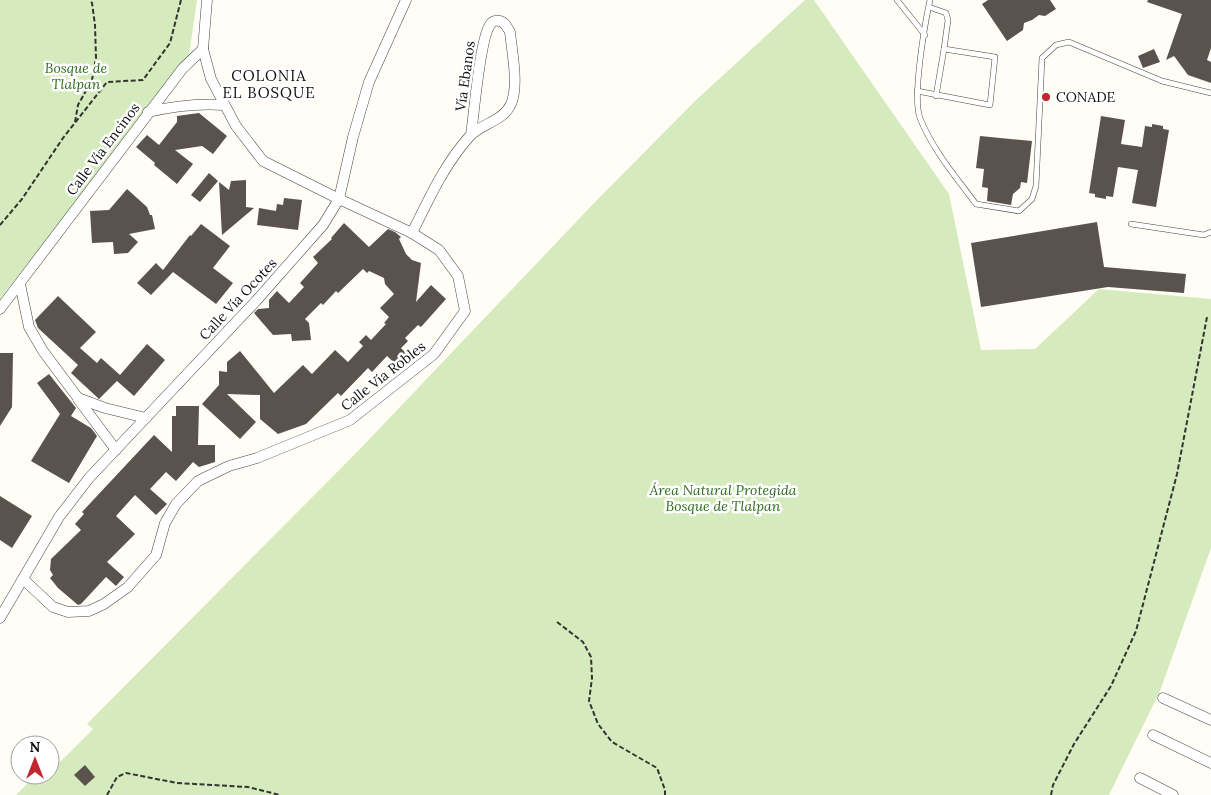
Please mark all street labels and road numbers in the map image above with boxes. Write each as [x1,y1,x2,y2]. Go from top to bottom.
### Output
street label: Vía Ebanos [451,40,479,113]
street label: Calle Vía Encinos [62,99,144,199]
street label: Calle Vía Ocotes [195,254,281,344]
street label: Calle Vía Robles [337,337,429,415]

